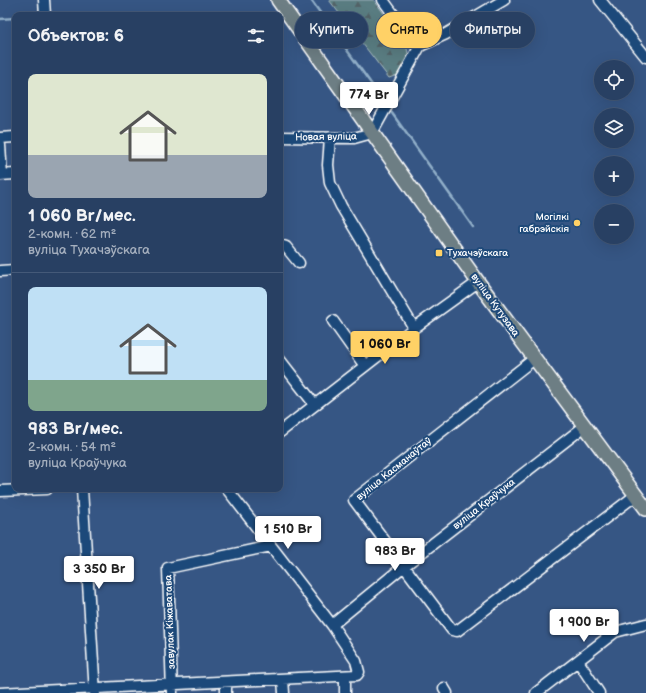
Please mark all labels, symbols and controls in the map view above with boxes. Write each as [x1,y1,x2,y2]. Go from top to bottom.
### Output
chip: Купить [295,12,368,48]
chip: Снять [376,12,442,48]
chip: Фильтры [450,12,535,48]
icon: filters [245,25,267,47]
text: Объектов: 6 [28,26,124,46]
map controls [594,60,634,244]
button: locate [594,60,634,100]
pin: 774 Br [336,82,402,116]
text: 774 Br [349,87,389,103]
icon: home [112,100,184,172]
button: layers [594,108,634,148]
street label: Новая вуліца [295,130,357,144]
button: + [594,156,634,196]
button: − [594,204,634,244]
text: 1 060 Br/мес. [28,206,136,226]
place label: Могілкі габрэйскія [519,211,569,235]
marker: Могілкі габрэйскія [572,218,582,228]
text: 2-комн. · 62 m² [28,226,116,242]
text: вуліца Тухачэўскага [28,242,150,258]
place label: Тухачэўскага [447,247,508,259]
marker: Тухачэўскага [434,248,444,258]
street label: вуліца Кутузава [468,271,522,339]
icon: home [112,313,184,385]
pin: 1 060 Br [344,331,426,365]
text: 1 060 Br [360,336,410,352]
text: 983 Br/мес. [28,419,123,439]
street label: вуліца Касманаўтаў [354,435,434,503]
text: 2-комн. · 54 m² [28,439,116,455]
text: вуліца Краўчука [28,455,127,471]
street label: вуліца Краўчука [450,476,518,532]
pin: 1 510 Br [247,516,329,550]
text: 1 510 Br [264,521,312,537]
pin: 983 Br [362,538,428,572]
text: 983 Br [375,543,415,559]
pin: 3 350 Br [58,556,140,590]
text: 3 350 Br [73,561,125,577]
street label: завулак Кіжаватава [162,575,178,669]
pin: 1 900 Br [543,609,625,643]
text: 1 900 Br [559,614,609,630]

